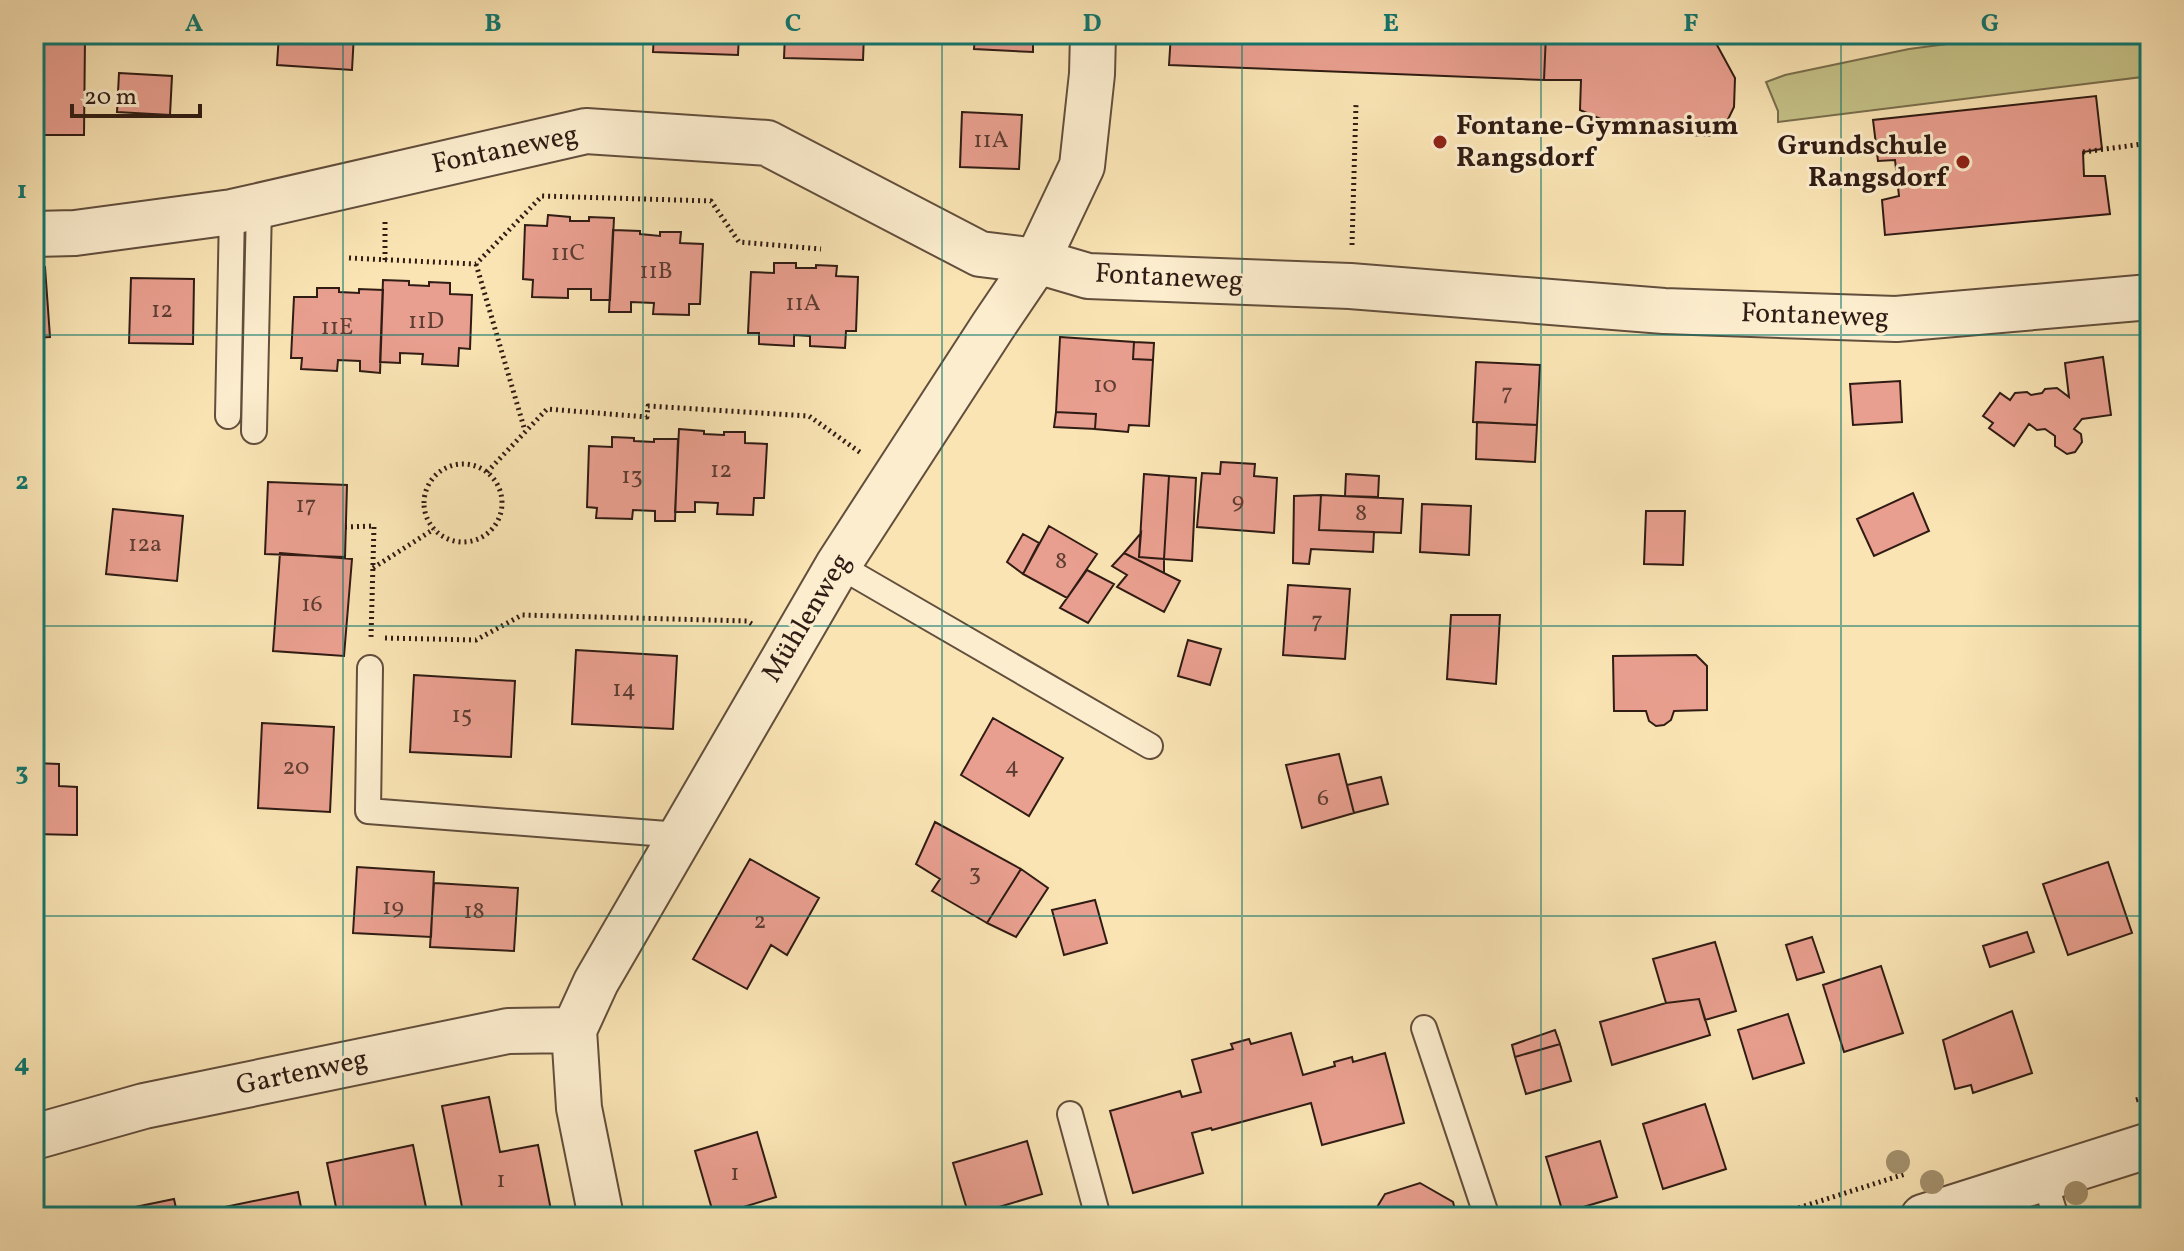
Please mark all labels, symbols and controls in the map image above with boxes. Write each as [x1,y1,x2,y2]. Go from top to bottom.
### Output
text: A [185,6,204,42]
text: B [484,6,502,42]
text: C [785,6,801,42]
text: D [1082,6,1102,42]
text: E [1383,6,1399,42]
text: F [1683,6,1699,42]
text: G [1981,6,1999,42]
scale bar [72,68,200,118]
text: 20 m [84,81,137,115]
place label: Fontane-Gymnasium Rangsdorf [1456,107,1739,178]
street label: Fontaneweg [428,116,582,184]
house number: 11A [973,124,1009,158]
place label: Grundschule Rangsdorf [1777,127,1949,198]
marker: Fontane-Gymnasium Rangsdorf [1431,133,1449,151]
marker: Grundschule Rangsdorf [1954,153,1972,171]
text: 1 [17,173,27,209]
house number: 11C [551,237,585,271]
house number: 11B [639,255,673,289]
street label: Fontaneweg [1094,255,1244,301]
house number: 11A [785,287,821,321]
house number: 12 [151,294,173,328]
street label: Fontaneweg [1740,294,1890,338]
house number: 11D [408,305,444,339]
house number: 11E [320,311,354,345]
house number: 10 [1093,369,1117,403]
house number: 7 [1501,377,1513,411]
house number: 12 [710,454,732,488]
house number: 13 [621,460,643,494]
text: 2 [15,464,29,500]
house number: 9 [1232,485,1244,519]
house number: 17 [296,489,316,523]
house number: 8 [1355,497,1367,531]
house number: 12a [128,528,162,562]
house number: 8 [1055,545,1067,579]
street label: Mühlenweg [753,546,861,690]
house number: 16 [301,588,323,622]
house number: 7 [1311,605,1323,639]
house number: 14 [612,673,636,707]
house number: 15 [452,699,472,733]
house number: 4 [1005,750,1019,784]
house number: 20 [282,751,310,785]
text: 3 [15,755,29,791]
house number: 6 [1317,782,1329,816]
house number: 3 [969,857,981,891]
house number: 19 [382,891,404,925]
house number: 18 [463,895,485,929]
house number: 2 [754,905,766,939]
street label: Gartenweg [233,1040,371,1106]
text: 4 [14,1046,30,1082]
house number: 1 [730,1157,740,1191]
house number: 1 [496,1164,506,1198]

